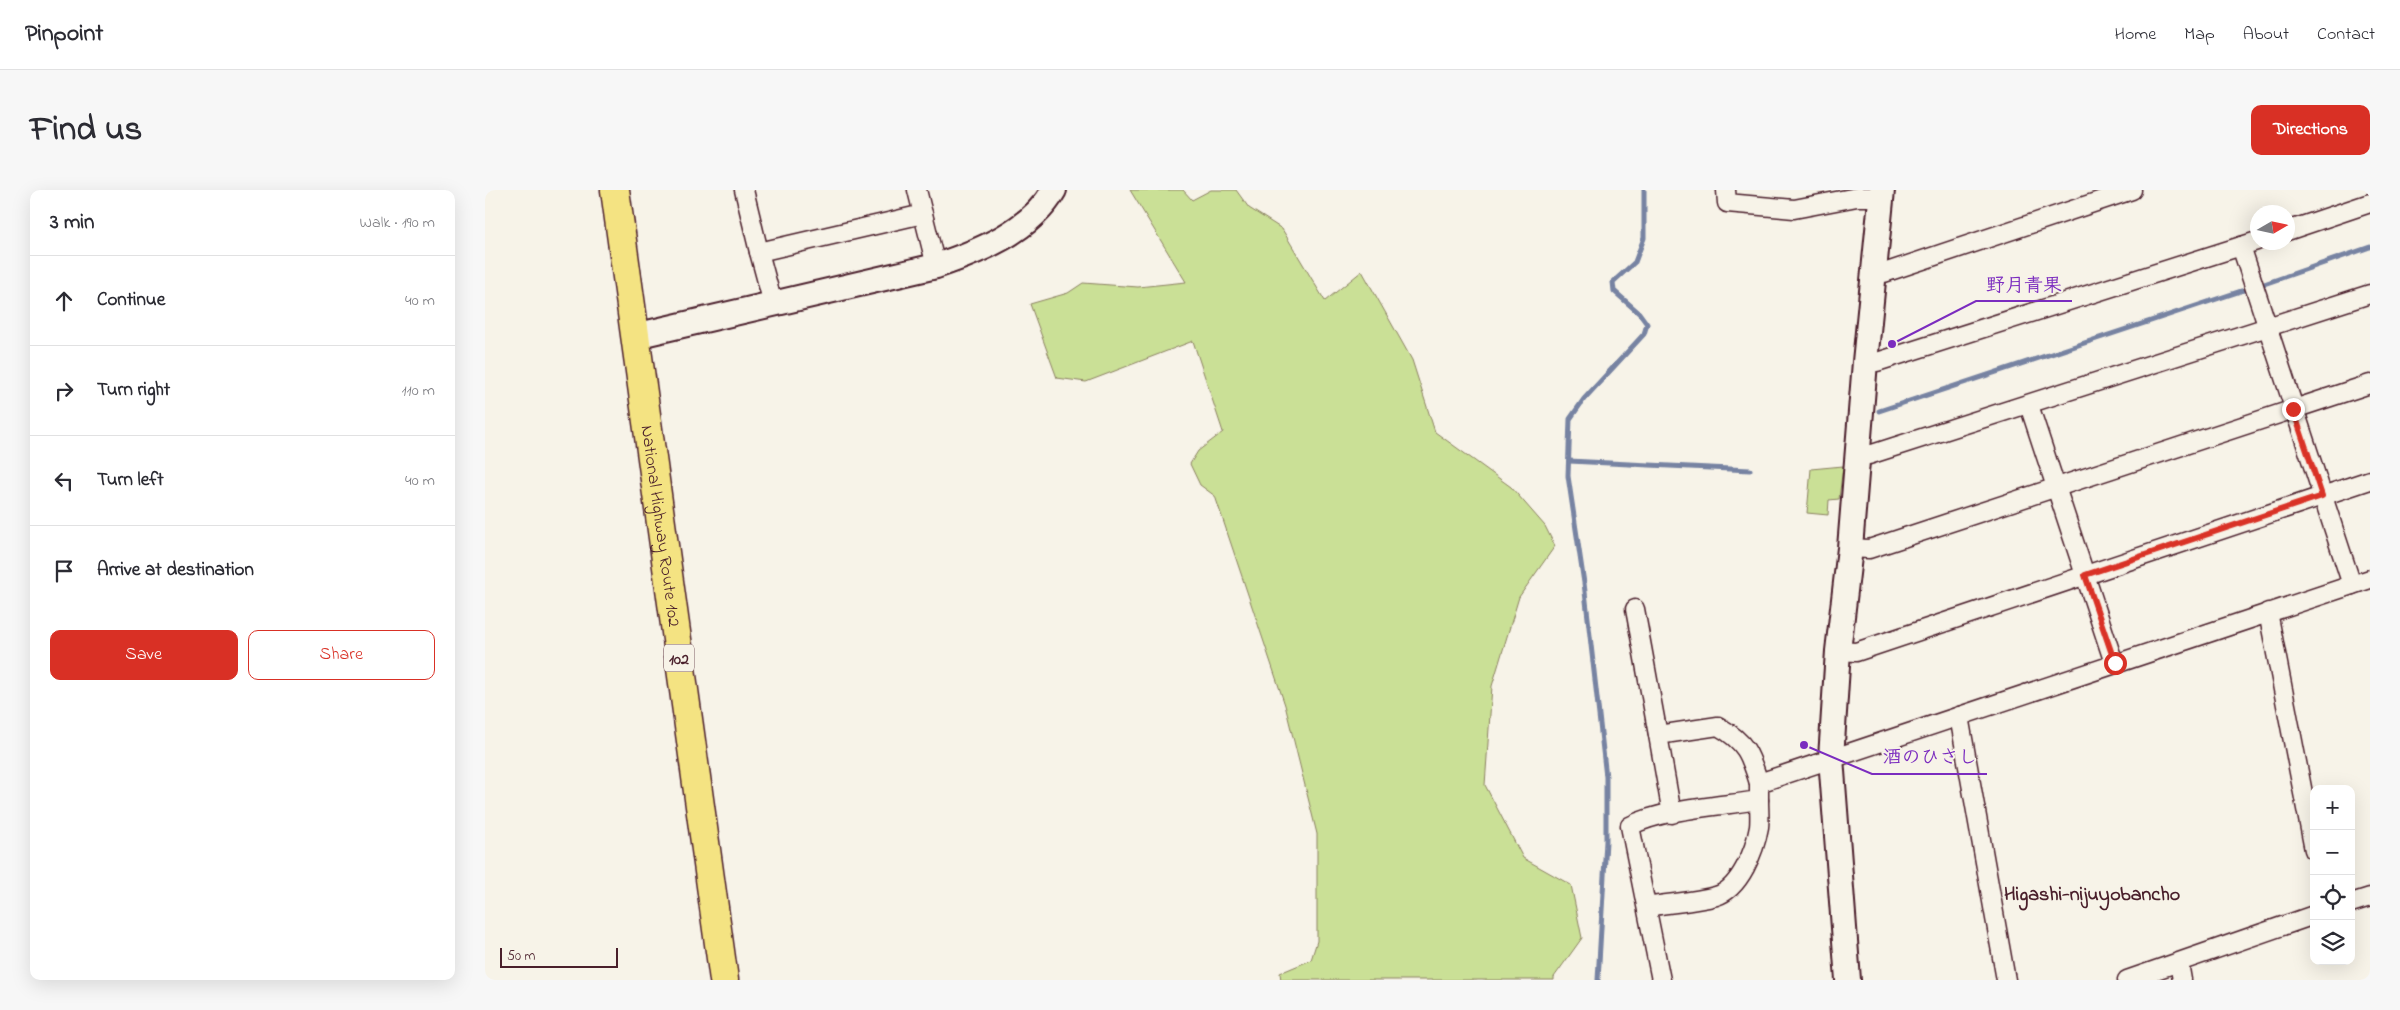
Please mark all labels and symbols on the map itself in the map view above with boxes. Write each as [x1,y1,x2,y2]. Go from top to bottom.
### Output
north arrow [2250,205,2295,250]
callout: 野月青果 [1976,267,2072,301]
text: 野月青果 [1986,273,2062,300]
route end [2282,398,2305,421]
street label: National Highway Route 102 [633,424,686,629]
road number: 102 [664,644,694,672]
route start [2104,652,2127,675]
callout: 酒のひさし [1872,740,1987,774]
text: 酒のひさし [1882,745,1978,772]
district label: Higashi-nijuyobancho [2004,881,2180,911]
scale bar [500,945,617,968]

